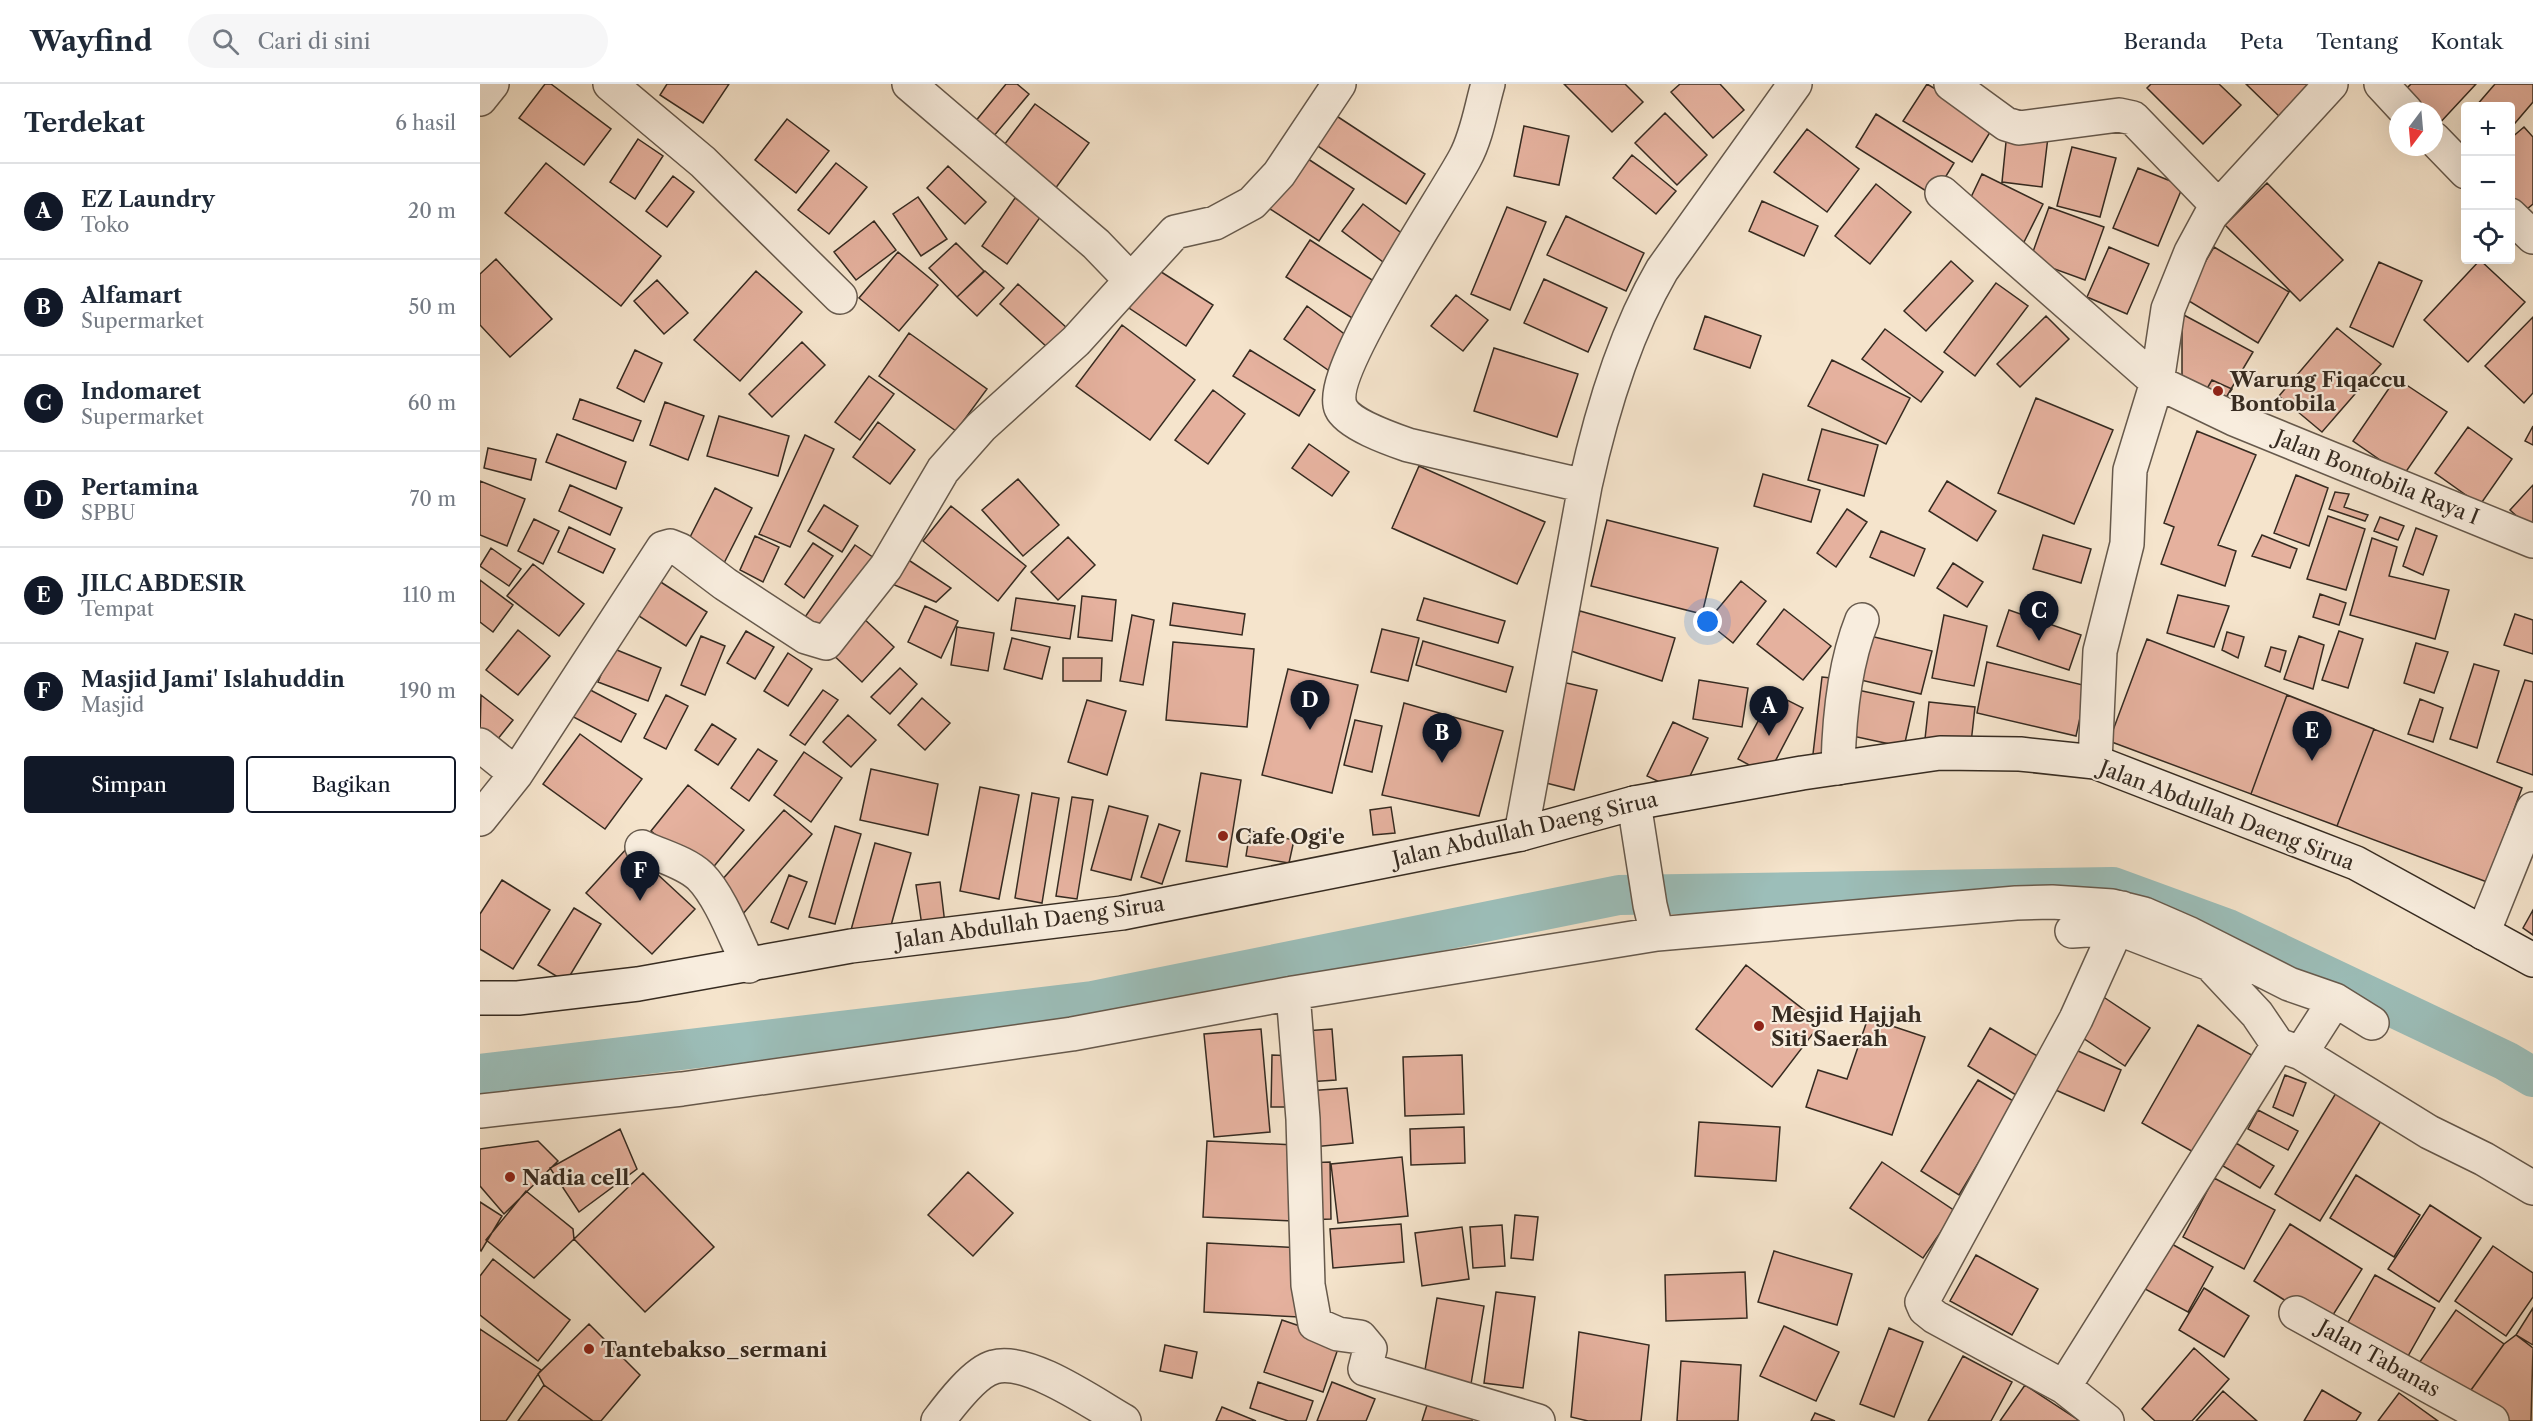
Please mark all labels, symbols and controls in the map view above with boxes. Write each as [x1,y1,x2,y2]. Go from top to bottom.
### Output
search box [188,14,608,68]
text: Wayfind [30,24,152,58]
icon: search [209,25,242,58]
text: Cari di sini [257,28,371,55]
text: Beranda [2124,29,2207,54]
text: Peta [2240,29,2283,54]
text: Tentang [2316,29,2398,54]
text: Kontak [2431,29,2503,54]
north arrow [2389,102,2443,156]
map controls [2461,102,2515,264]
button: + [2461,102,2515,156]
text: Terdekat [24,107,145,139]
text: 6 hasil [395,111,456,135]
button: − [2461,156,2515,210]
text: EZ Laundry [81,186,215,213]
text: A [36,199,51,223]
text: 20 m [408,199,456,223]
button: locate [2461,210,2515,264]
text: Toko [81,213,129,237]
text: Alfamart [81,282,182,309]
text: B [36,295,51,319]
text: 50 m [409,295,456,319]
text: Supermarket [81,309,204,333]
place label: Warung Fiqaccu Bontobila [2229,367,2406,416]
text: Indomaret [81,378,201,405]
marker: Warung Fiqaccu Bontobila [2211,384,2225,398]
text: C [35,391,52,415]
text: 60 m [408,391,456,415]
text: Supermarket [81,405,204,429]
street label: Jalan Bontobila Raya I [2268,423,2483,529]
text: Pertamina [81,474,199,501]
text: D [35,487,52,511]
text: 70 m [410,487,456,511]
text: SPBU [81,501,135,525]
text: JILC ABDESIR [81,570,245,597]
text: E [36,583,51,607]
text: 110 m [403,583,456,607]
pin: C [2020,592,2058,641]
text: Tempat [81,597,154,621]
your location [1693,607,1722,636]
text: Masjid Jami' Islahuddin [81,666,345,693]
text: F [37,679,50,703]
text: 190 m [399,679,456,703]
pin: D [1290,680,1330,730]
pin: A [1750,686,1788,736]
text: Masjid [81,693,144,717]
pin: E [2292,712,2332,761]
pin: B [1422,714,1462,763]
street label: Jalan Abdullah Daeng Sirua [2093,754,2359,876]
button: Simpan [24,756,234,813]
button: Bagikan [246,756,456,813]
street label: Jalan Abdullah Daeng Sirua [1387,786,1661,872]
place label: Cafe Ogi'e [1235,824,1345,849]
marker: Cafe Ogi'e [1216,829,1230,843]
pin: F [620,852,660,901]
street label: Jalan Abdullah Daeng Sirua [891,891,1167,954]
place label: Mesjid Hajjah Siti Saerah [1771,1002,1923,1051]
marker: Mesjid Hajjah Siti Saerah [1752,1019,1766,1033]
place label: Nadia cell [522,1165,629,1190]
marker: Nadia cell [503,1170,517,1184]
street label: Jalan Tabanas [2311,1313,2444,1402]
place label: Tantebakso_sermani [601,1337,828,1362]
marker: Tantebakso_sermani [582,1342,596,1356]

